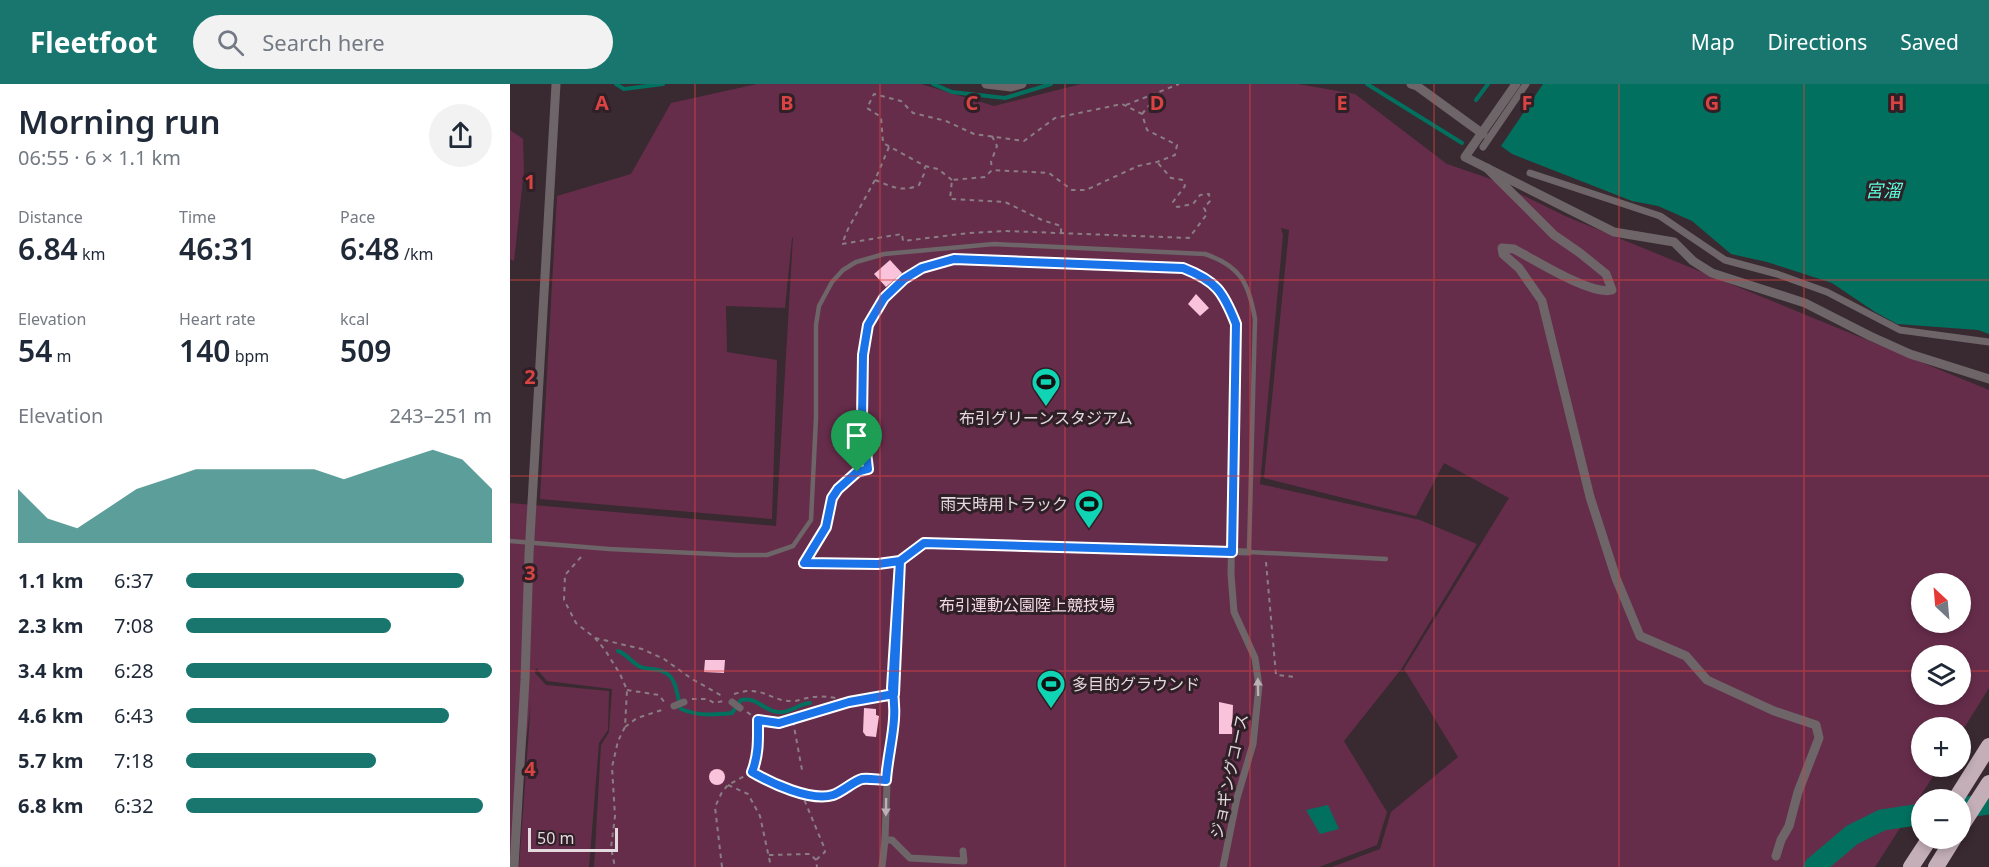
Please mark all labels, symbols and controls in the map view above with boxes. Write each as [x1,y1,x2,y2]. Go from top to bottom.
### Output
search box [193,15,613,69]
text: Fleetfoot [30,23,157,61]
icon: search [214,26,247,59]
text: Search here [262,27,385,57]
text: Map [1691,28,1735,56]
text: Directions [1768,28,1867,56]
text: Saved [1900,28,1959,56]
text: A [595,89,609,116]
text: B [780,89,794,116]
text: C [966,89,979,116]
text: D [1150,89,1164,116]
text: E [1336,89,1348,116]
text: F [1522,89,1532,116]
text: G [1705,89,1719,116]
text: H [1889,89,1905,116]
text: Morning run [18,99,220,144]
button: share [429,104,492,167]
text: 06:55 · 6 × 1.1 km [18,144,181,171]
text: 1 [524,168,536,195]
water label: 宮溜 [1865,178,1904,202]
text: Distance [18,206,83,228]
text: Time [179,206,216,228]
text: Pace [340,206,375,228]
text: 6.84 [18,228,78,269]
text: 46:31 [179,228,256,269]
text: 6:48 [340,228,400,269]
text: km [78,243,105,265]
text: /km [400,243,433,265]
text: Elevation [18,308,86,330]
text: Heart rate [179,308,255,330]
text: kcal [340,308,369,330]
text: 54 [18,330,52,371]
text: 140 [179,330,230,371]
text: 509 [340,330,391,371]
text: m [52,345,71,367]
text: bpm [230,345,269,367]
text: 2 [524,363,536,390]
sports icon: 布引グリーンスタジアム [1030,366,1062,408]
text: Elevation [18,402,103,429]
text: 243–251 m [389,402,492,429]
place label: 布引グリーンスタジアム [959,407,1133,429]
pin [831,410,882,472]
icon: arrive [840,419,873,452]
sports icon: 雨天時用トラック [1073,488,1105,530]
place label: 雨天時用トラック [940,493,1068,515]
text: 3 [524,559,536,586]
text: 1.1 km [18,567,84,594]
text: 6:37 [114,567,154,594]
north arrow [1911,573,1971,633]
map controls [1911,573,1971,849]
park label: 布引運動公園陸上競技場 [939,594,1115,616]
text: 2.3 km [18,612,84,639]
text: 7:08 [114,612,154,639]
button: layers [1911,645,1971,705]
text: 3.4 km [18,657,84,684]
text: 6:28 [114,657,154,684]
sports icon: 多目的グラウンド [1035,668,1067,710]
place label: 多目的グラウンド [1072,673,1200,695]
one-way arrow [1253,677,1263,696]
text: 4.6 km [18,702,84,729]
text: 6:43 [114,702,154,729]
street label: ジョギングコース [1205,712,1253,840]
button: + [1911,717,1971,777]
text: 5.7 km [18,747,84,774]
text: 7:18 [114,747,154,774]
text: 4 [524,755,536,782]
button: − [1911,789,1971,849]
text: 6.8 km [18,792,84,819]
text: 6:32 [114,792,154,819]
one-way arrow [881,798,890,817]
scale bar [528,825,618,852]
text: 50 m [537,827,574,849]

